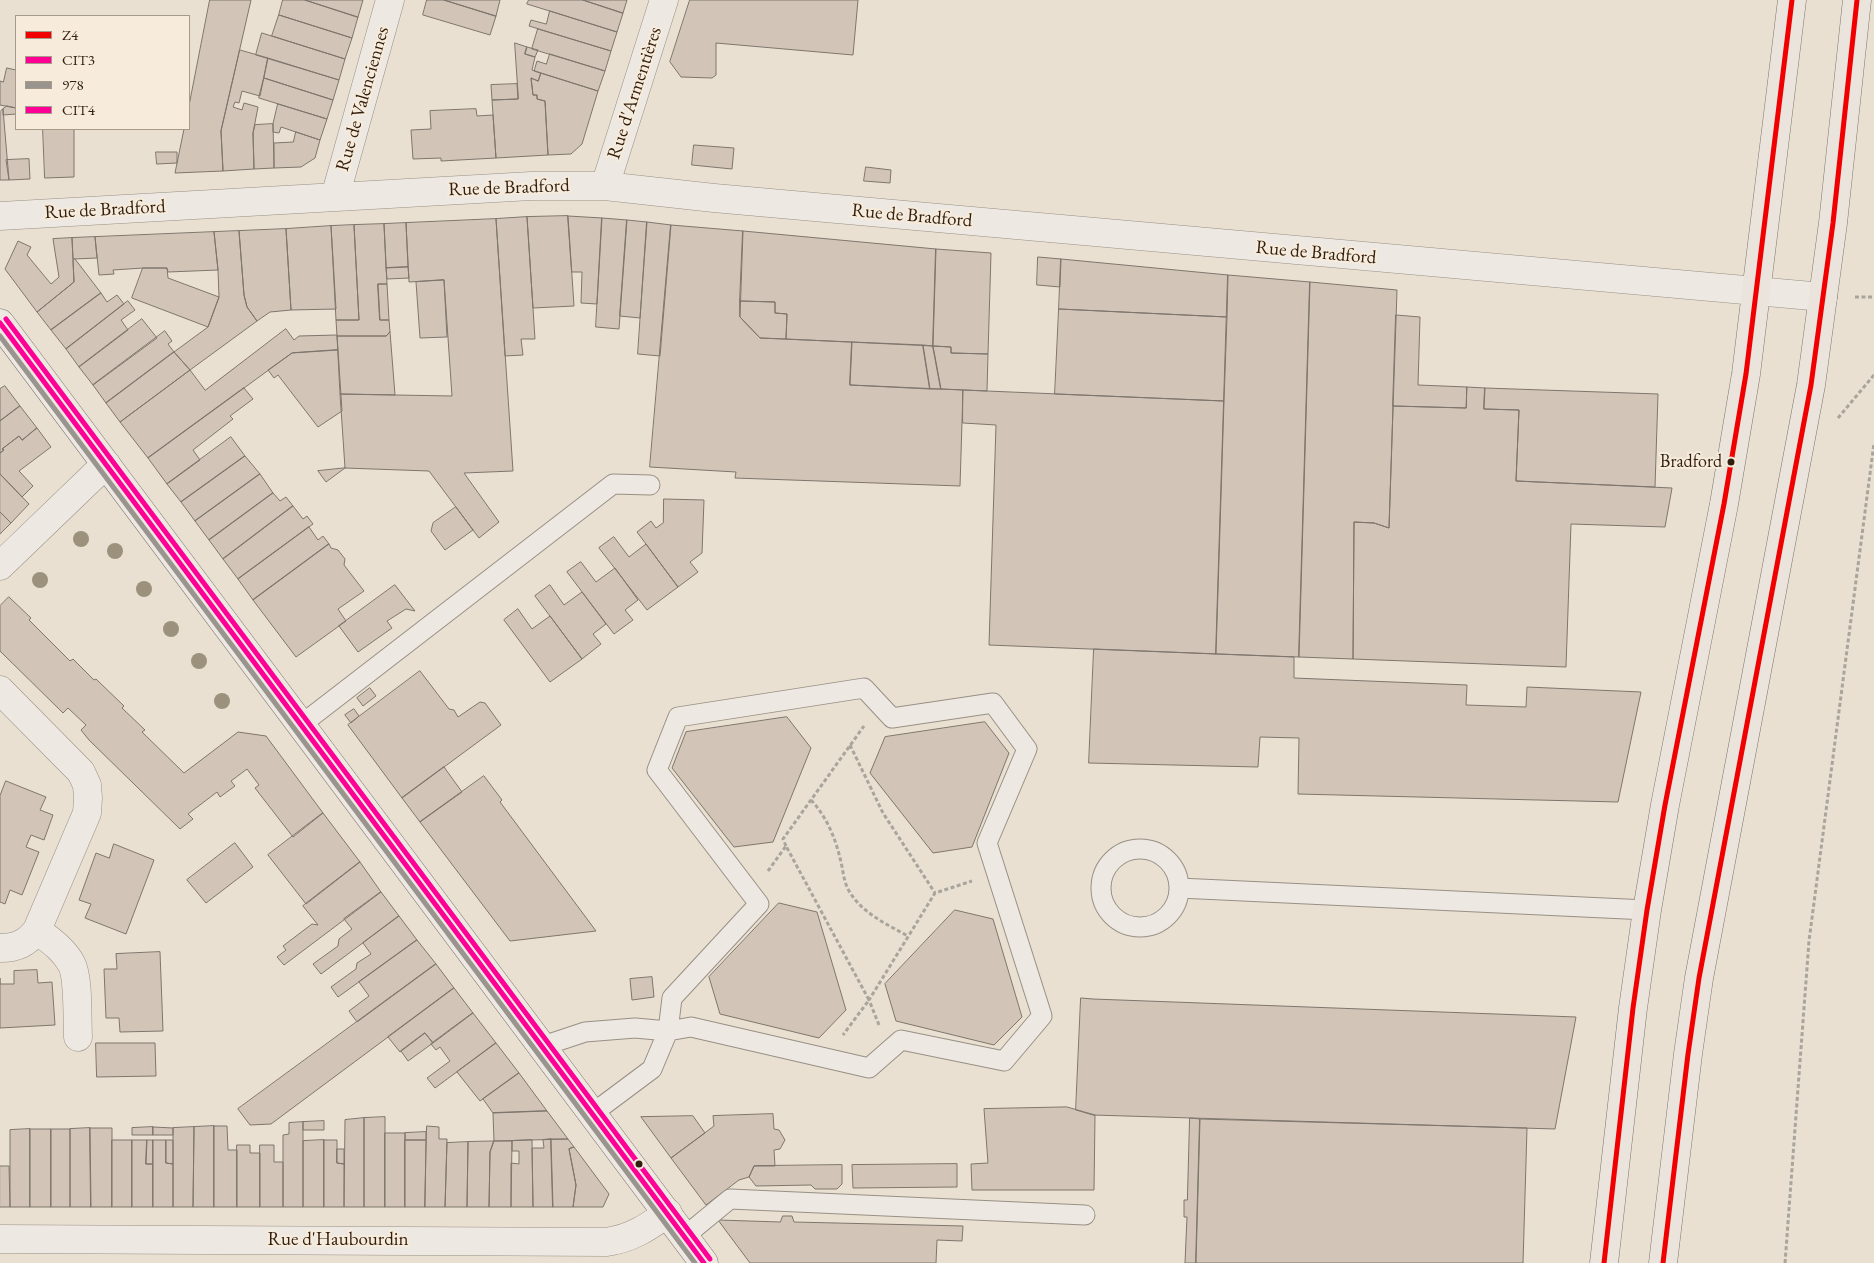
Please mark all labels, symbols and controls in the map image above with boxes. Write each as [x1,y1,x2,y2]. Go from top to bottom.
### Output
legend [15,15,190,130]
street label: Rue de Valenciennes [331,24,395,174]
street label: Rue d'Armentières [603,24,667,162]
text: Z4 [62,25,78,44]
text: CIT3 [62,50,95,69]
text: 978 [62,75,84,94]
text: CIT4 [62,100,95,119]
street label: Rue de Bradford [448,174,570,202]
street label: Rue de Bradford [44,195,166,225]
street label: Rue de Bradford [851,199,973,233]
street label: Rue de Bradford [1255,236,1377,270]
place label: Bradford [1660,451,1722,473]
marker: Bradford [1726,457,1736,467]
unlabelled marker [634,1159,644,1169]
street label: Rue d'Haubourdin [267,1229,409,1251]

